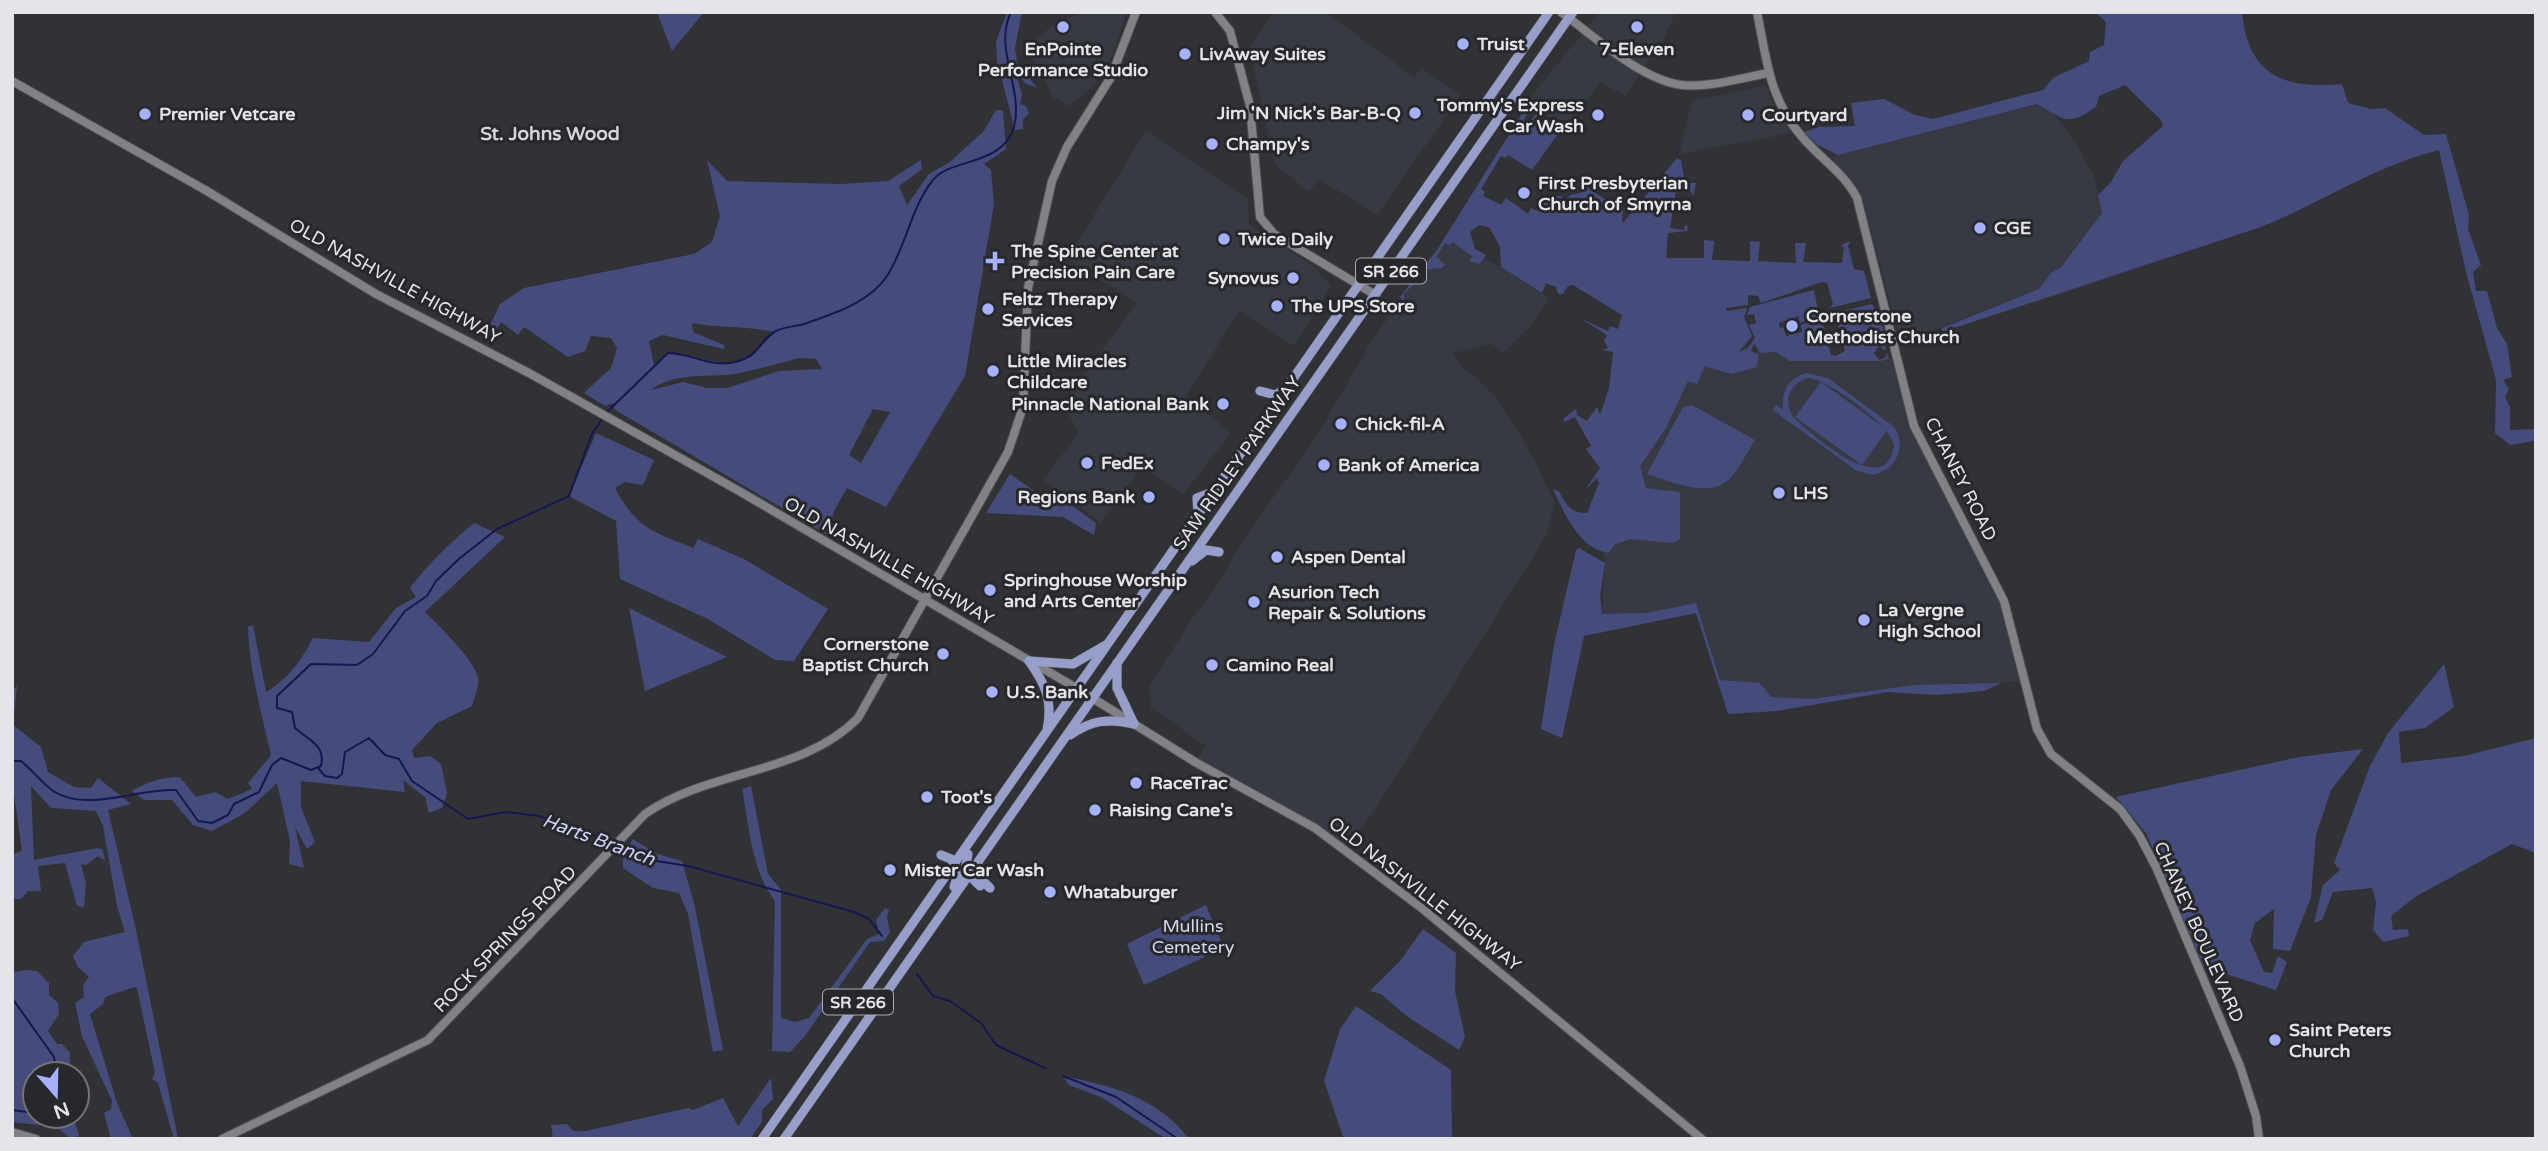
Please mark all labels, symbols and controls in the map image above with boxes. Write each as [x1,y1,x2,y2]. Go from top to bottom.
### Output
marker: EnPointe Performance Studio [1055,19,1071,35]
marker: 7-Eleven [1629,19,1645,35]
place label: Truist [1476,33,1525,55]
marker: Truist [1455,36,1471,52]
place label: EnPointe Performance Studio [978,38,1148,81]
place label: 7-Eleven [1600,38,1674,60]
place label: LivAway Suites [1199,43,1326,65]
marker: LivAway Suites [1177,46,1193,62]
place label: Tommy's Express Car Wash [1436,94,1584,137]
place label: Jim 'N Nick's Bar-B-Q [1216,102,1401,124]
place label: Premier Vetcare [159,103,296,125]
place label: Courtyard [1762,104,1847,126]
marker: Jim 'N Nick's Bar-B-Q [1407,105,1423,121]
marker: Premier Vetcare [137,106,153,122]
marker: Tommy's Express Car Wash [1590,107,1606,123]
marker: Courtyard [1740,107,1756,123]
district label: St. Johns Wood [480,123,620,145]
place label: Champy's [1226,133,1310,155]
marker: Champy's [1204,136,1220,152]
place label: First Presbyterian Church of Smyrna [1538,172,1692,215]
marker: First Presbyterian Church of Smyrna [1516,185,1532,201]
street label: OLD NASHVILLE HIGHWAY [285,214,505,349]
place label: CGE [1994,217,2031,239]
marker: CGE [1972,220,1988,236]
place label: Twice Daily [1237,228,1333,250]
marker: Twice Daily [1216,231,1232,247]
place label: The Spine Center at Precision Pain Care [1010,240,1179,283]
marker: The Spine Center at Precision Pain Care [985,251,1005,271]
road number: SR 266 [1356,258,1426,284]
place label: Synovus [1208,267,1279,289]
marker: Synovus [1285,270,1301,286]
place label: Feltz Therapy Services [1002,288,1118,331]
place label: The UPS Store [1290,295,1414,317]
marker: The UPS Store [1269,298,1285,314]
marker: Feltz Therapy Services [980,301,996,317]
place label: Cornerstone Methodist Church [1806,305,1960,348]
marker: Cornerstone Methodist Church [1784,318,1800,334]
place label: Little Miracles Childcare [1007,350,1127,393]
marker: Little Miracles Childcare [985,363,1001,379]
street label: SAM RIDLEY PARKWAY [1168,371,1306,554]
place label: Pinnacle National Bank [1011,393,1209,415]
marker: Pinnacle National Bank [1215,396,1231,412]
place label: Chick-fil-A [1355,413,1445,435]
street label: CHANEY ROAD [1920,414,2002,544]
marker: Chick-fil-A [1333,416,1349,432]
place label: FedEx [1101,452,1154,474]
place label: Bank of America [1338,454,1480,476]
marker: FedEx [1079,455,1095,471]
marker: Bank of America [1316,457,1332,473]
place label: LHS [1793,482,1828,504]
marker: LHS [1771,485,1787,501]
place label: Regions Bank [1018,486,1135,508]
marker: Regions Bank [1141,489,1157,505]
street label: OLD NASHVILLE HIGHWAY [780,492,998,630]
place label: Aspen Dental [1291,546,1406,568]
marker: Aspen Dental [1269,549,1285,565]
place label: Springhouse Worship and Arts Center [1004,569,1187,612]
place label: Asurion Tech Repair & Solutions [1268,581,1426,624]
marker: Springhouse Worship and Arts Center [982,582,998,598]
marker: Asurion Tech Repair & Solutions [1246,594,1262,610]
place label: La Vergne High School [1878,599,1981,642]
marker: La Vergne High School [1856,612,1872,628]
place label: Cornerstone Baptist Church [802,633,929,676]
marker: Cornerstone Baptist Church [935,646,951,662]
place label: Camino Real [1226,654,1334,676]
marker: Camino Real [1204,657,1220,673]
place label: U.S. Bank [1006,681,1088,703]
marker: U.S. Bank [984,684,1000,700]
place label: RaceTrac [1150,772,1228,794]
marker: RaceTrac [1128,775,1144,791]
place label: Toot's [940,786,992,808]
marker: Toot's [919,789,935,805]
place label: Raising Cane's [1109,799,1233,821]
marker: Raising Cane's [1087,802,1103,818]
water label: Harts Branch [540,809,658,871]
street label: OLD NASHVILLE HIGHWAY [1324,812,1526,976]
street label: CHANEY BOULEVARD [2149,838,2249,1026]
place label: Mister Car Wash [904,859,1044,881]
street label: ROCK SPRINGS ROAD [429,861,581,1017]
marker: Mister Car Wash [882,862,898,878]
place label: Whataburger [1064,881,1179,903]
marker: Whataburger [1042,884,1058,900]
park label: Mullins Cemetery [1152,915,1235,958]
road number: SR 266 [823,990,893,1014]
place label: Saint Peters Church [2289,1019,2392,1062]
marker: Saint Peters Church [2267,1032,2283,1048]
north arrow [21,1060,91,1130]
text: N [51,1097,72,1123]

